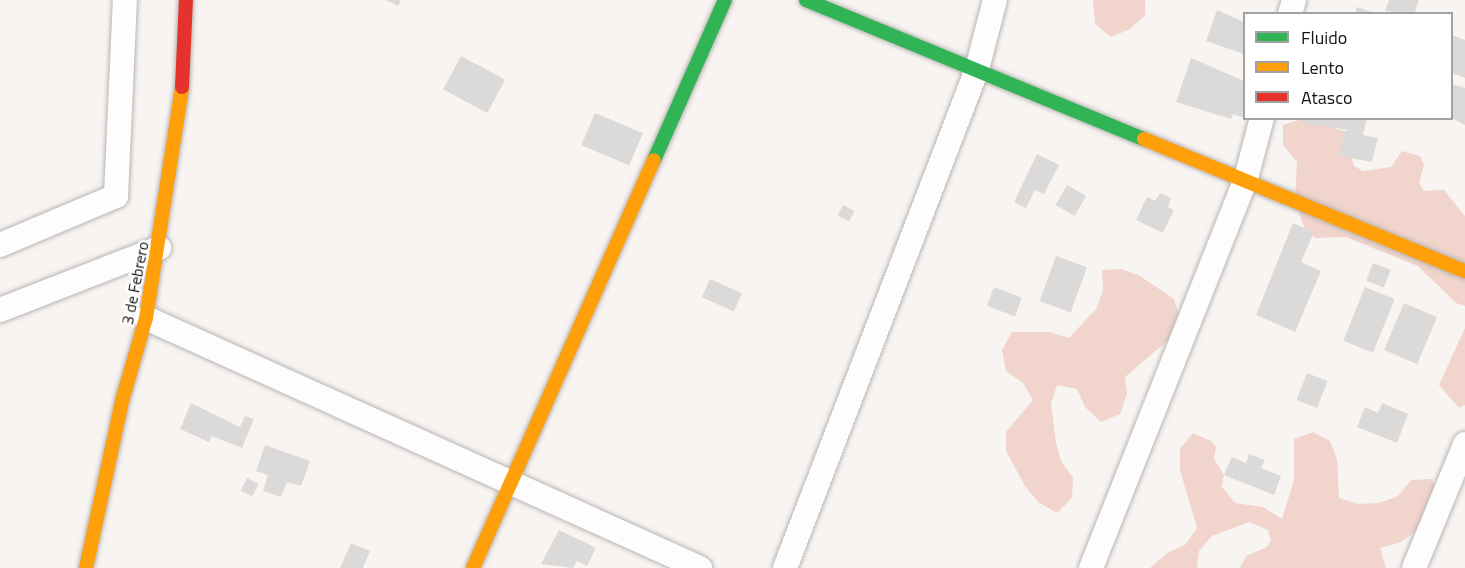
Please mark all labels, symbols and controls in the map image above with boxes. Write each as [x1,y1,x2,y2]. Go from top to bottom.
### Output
legend [1243,12,1453,120]
text: Fluido [1301,24,1347,51]
text: Lento [1301,54,1344,81]
text: Atasco [1301,84,1352,111]
street label: 3 de Febrero [118,240,152,326]

